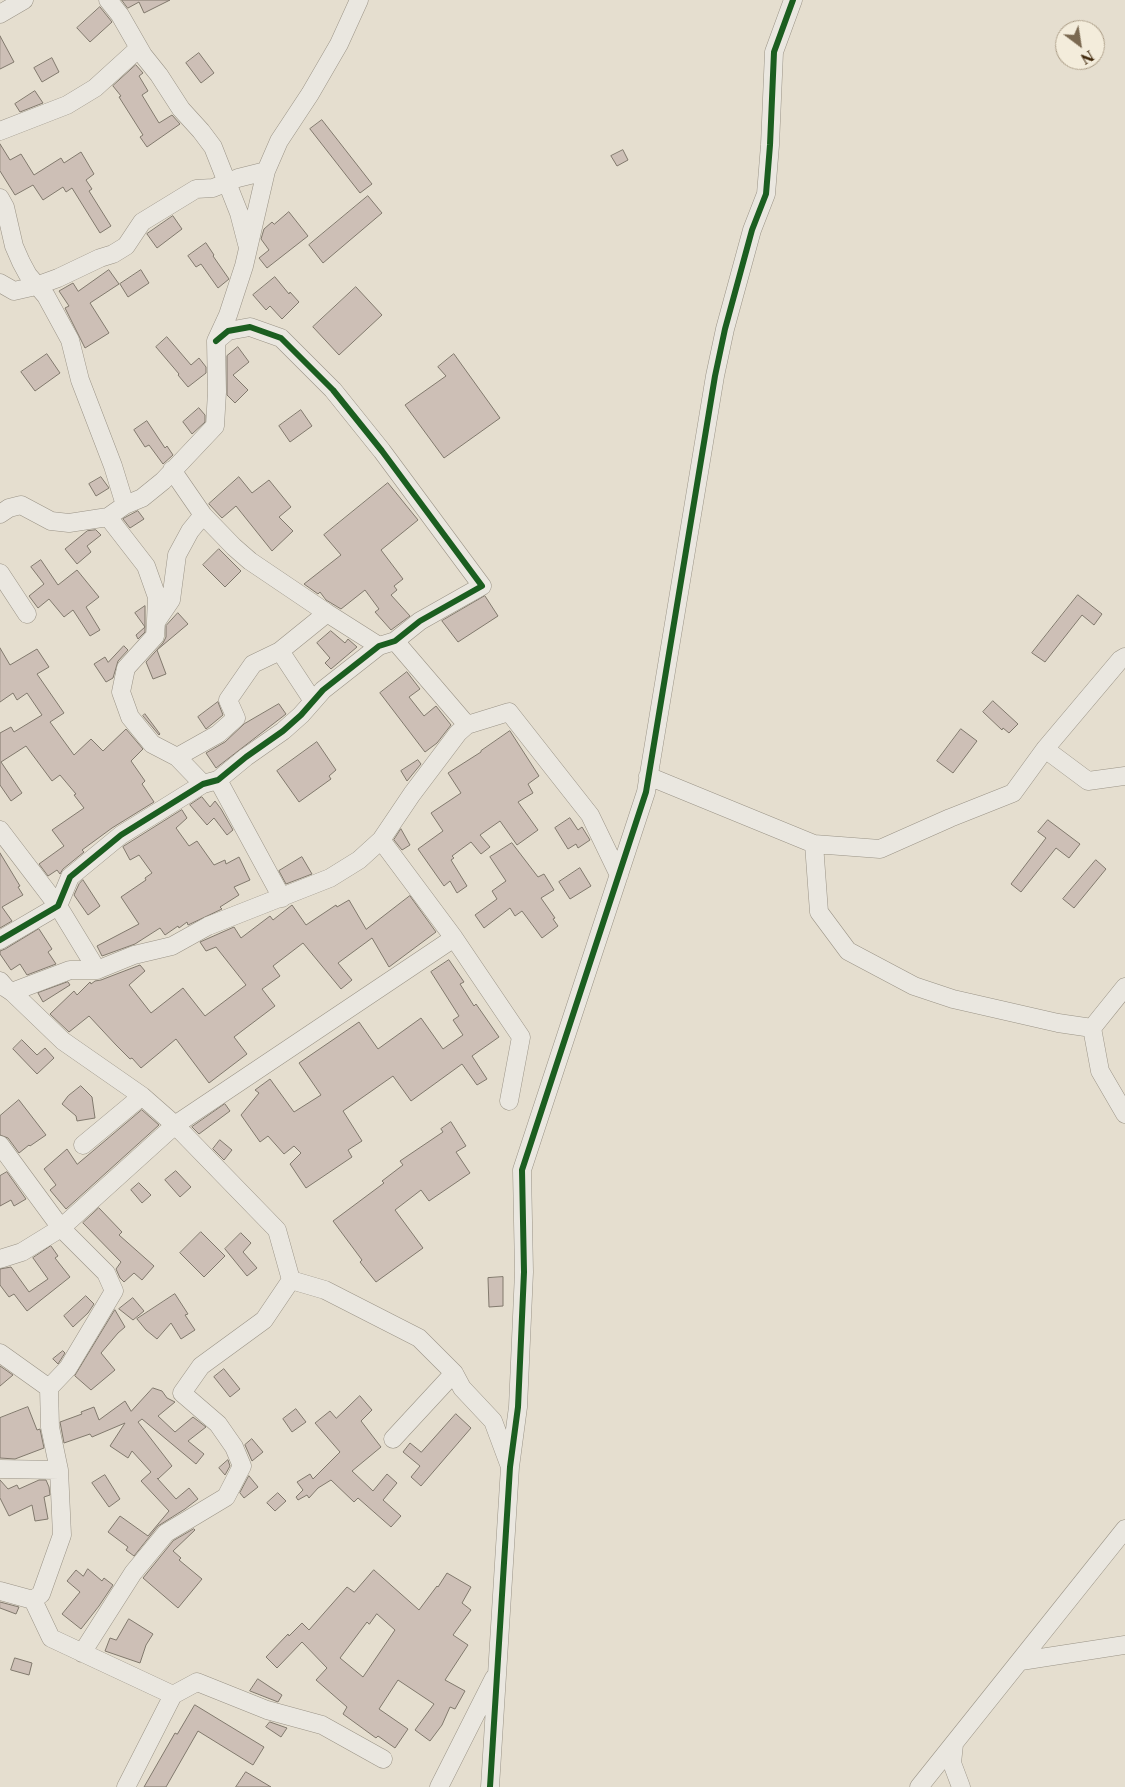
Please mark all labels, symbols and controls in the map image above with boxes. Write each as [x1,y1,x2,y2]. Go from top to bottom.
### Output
north arrow [1055,20,1105,70]
text: N [1077,46,1097,68]

